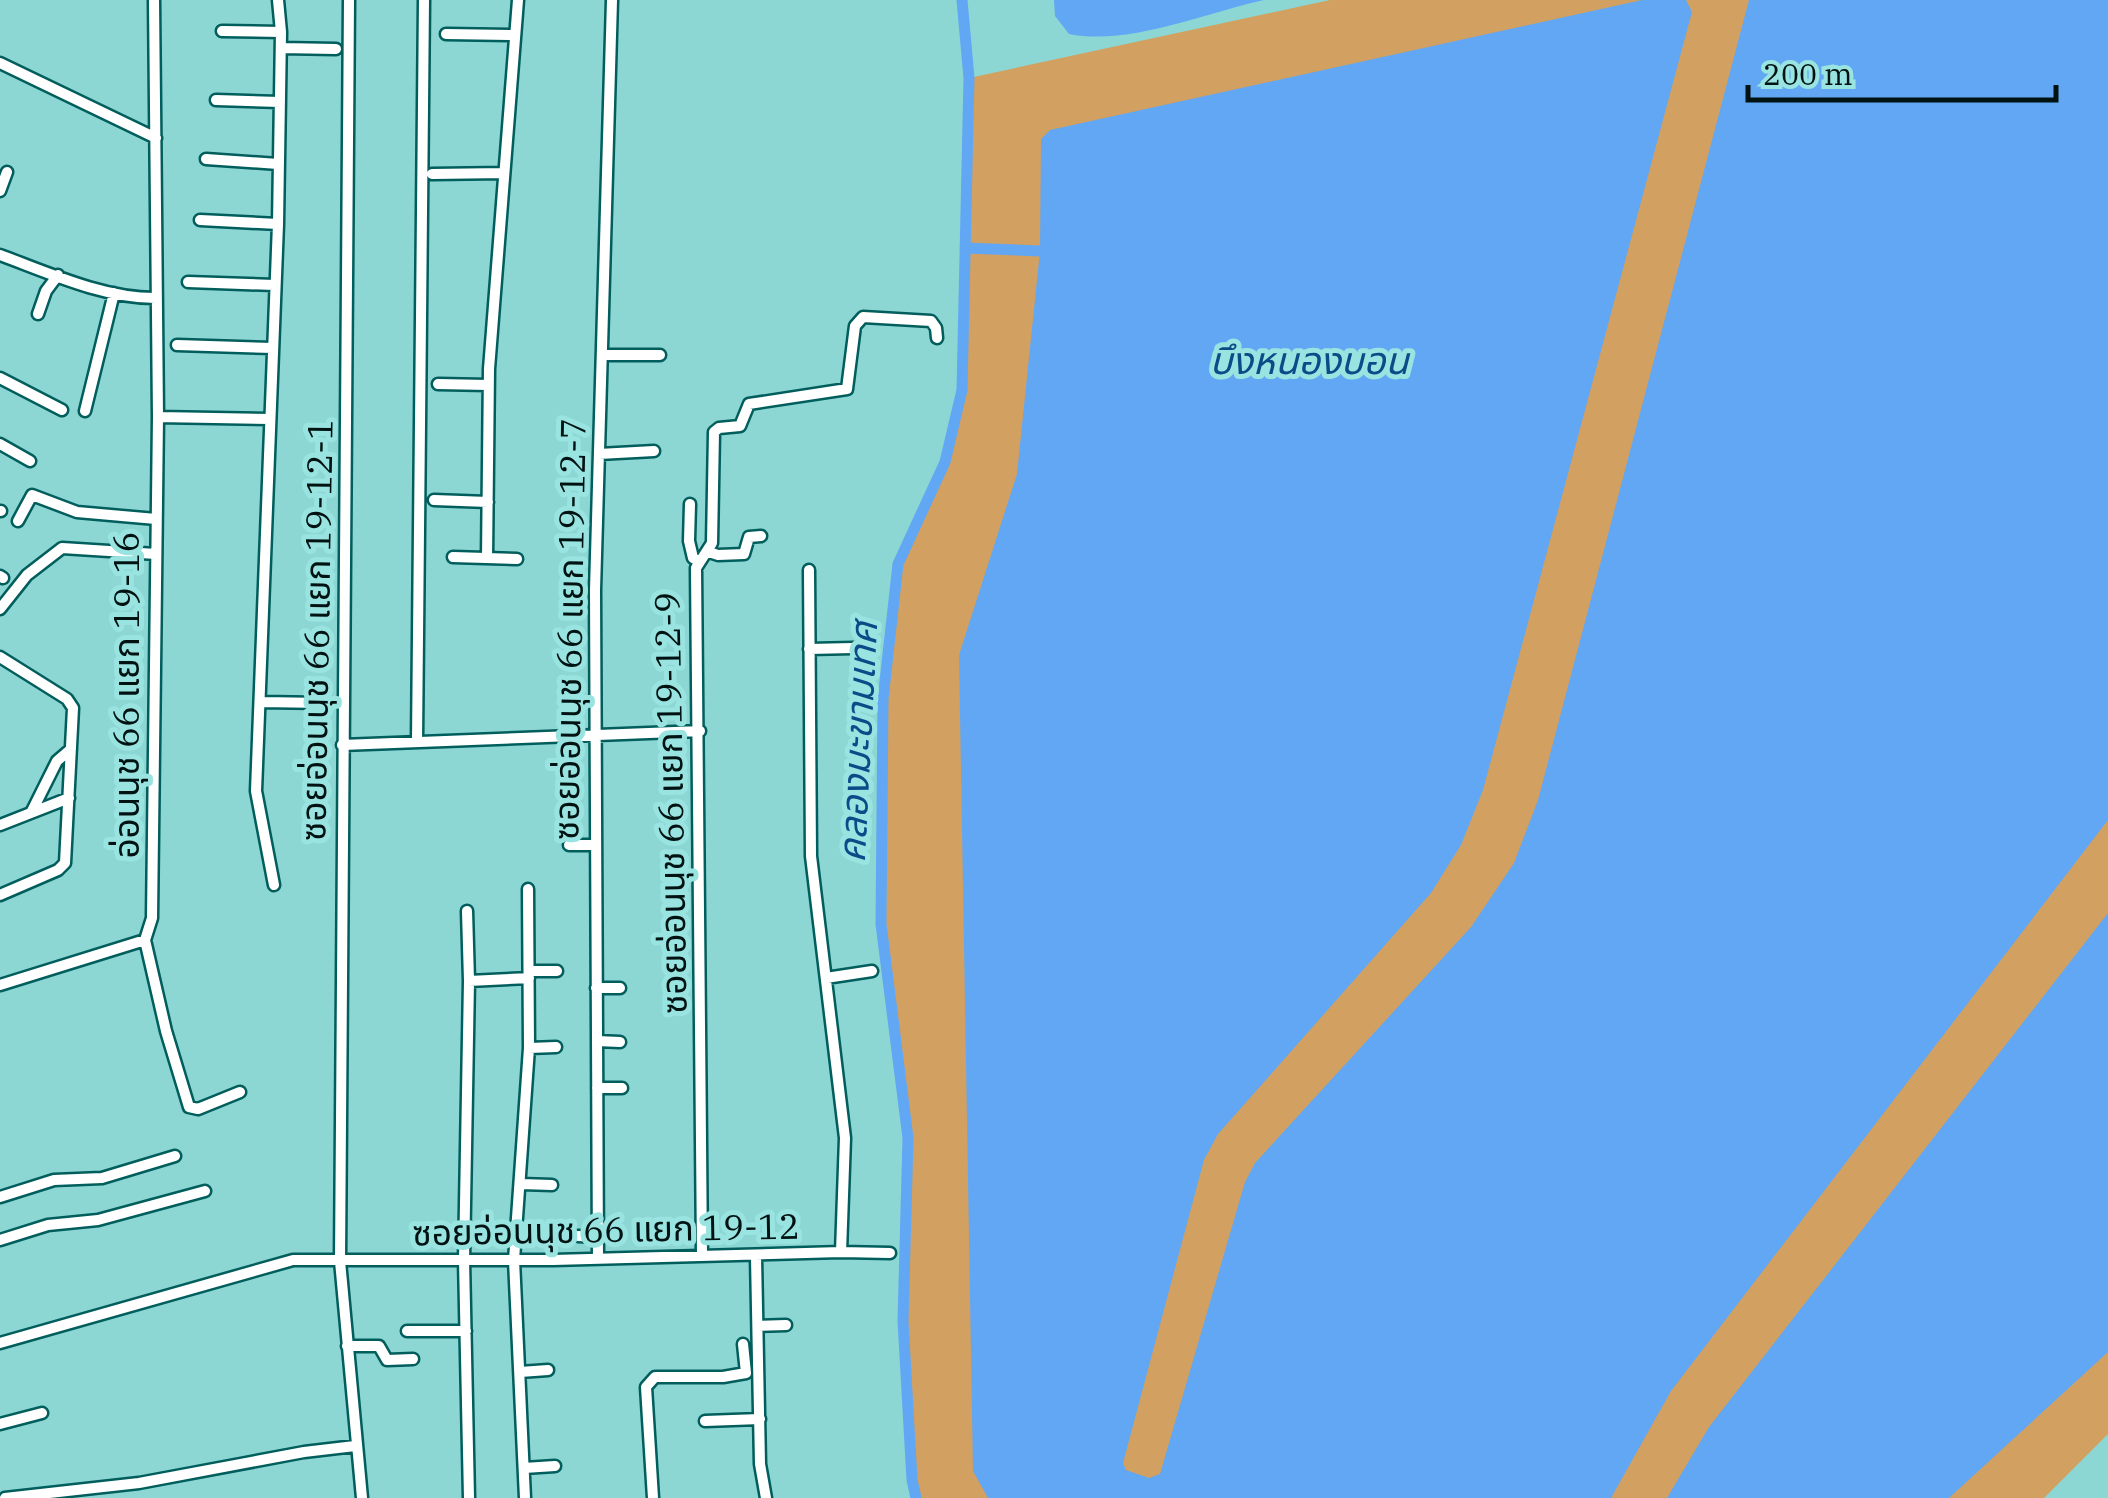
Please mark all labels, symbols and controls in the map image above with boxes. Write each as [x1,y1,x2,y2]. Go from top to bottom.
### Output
scale bar [1748,40,2056,102]
text: 200 m [1763,54,1853,93]
water label: บึงหนองบอน [1209,335,1411,384]
street label: ซอยอ่อนนุช 66 แยก 19-12-7 [542,418,596,840]
street label: ซอยอ่อนนุช 66 แยก 19-12-1 [289,419,343,841]
street label: อ่อนนุช 66 แยก 19-16 [103,531,149,859]
street label: ซอยอ่อนนุช 66 แยก 19-12-9 [643,592,697,1014]
water label: คลองมะขามเทศ [826,616,887,864]
street label: ซอยอ่อนนุช 66 แยก 19-12 [412,1203,800,1255]

